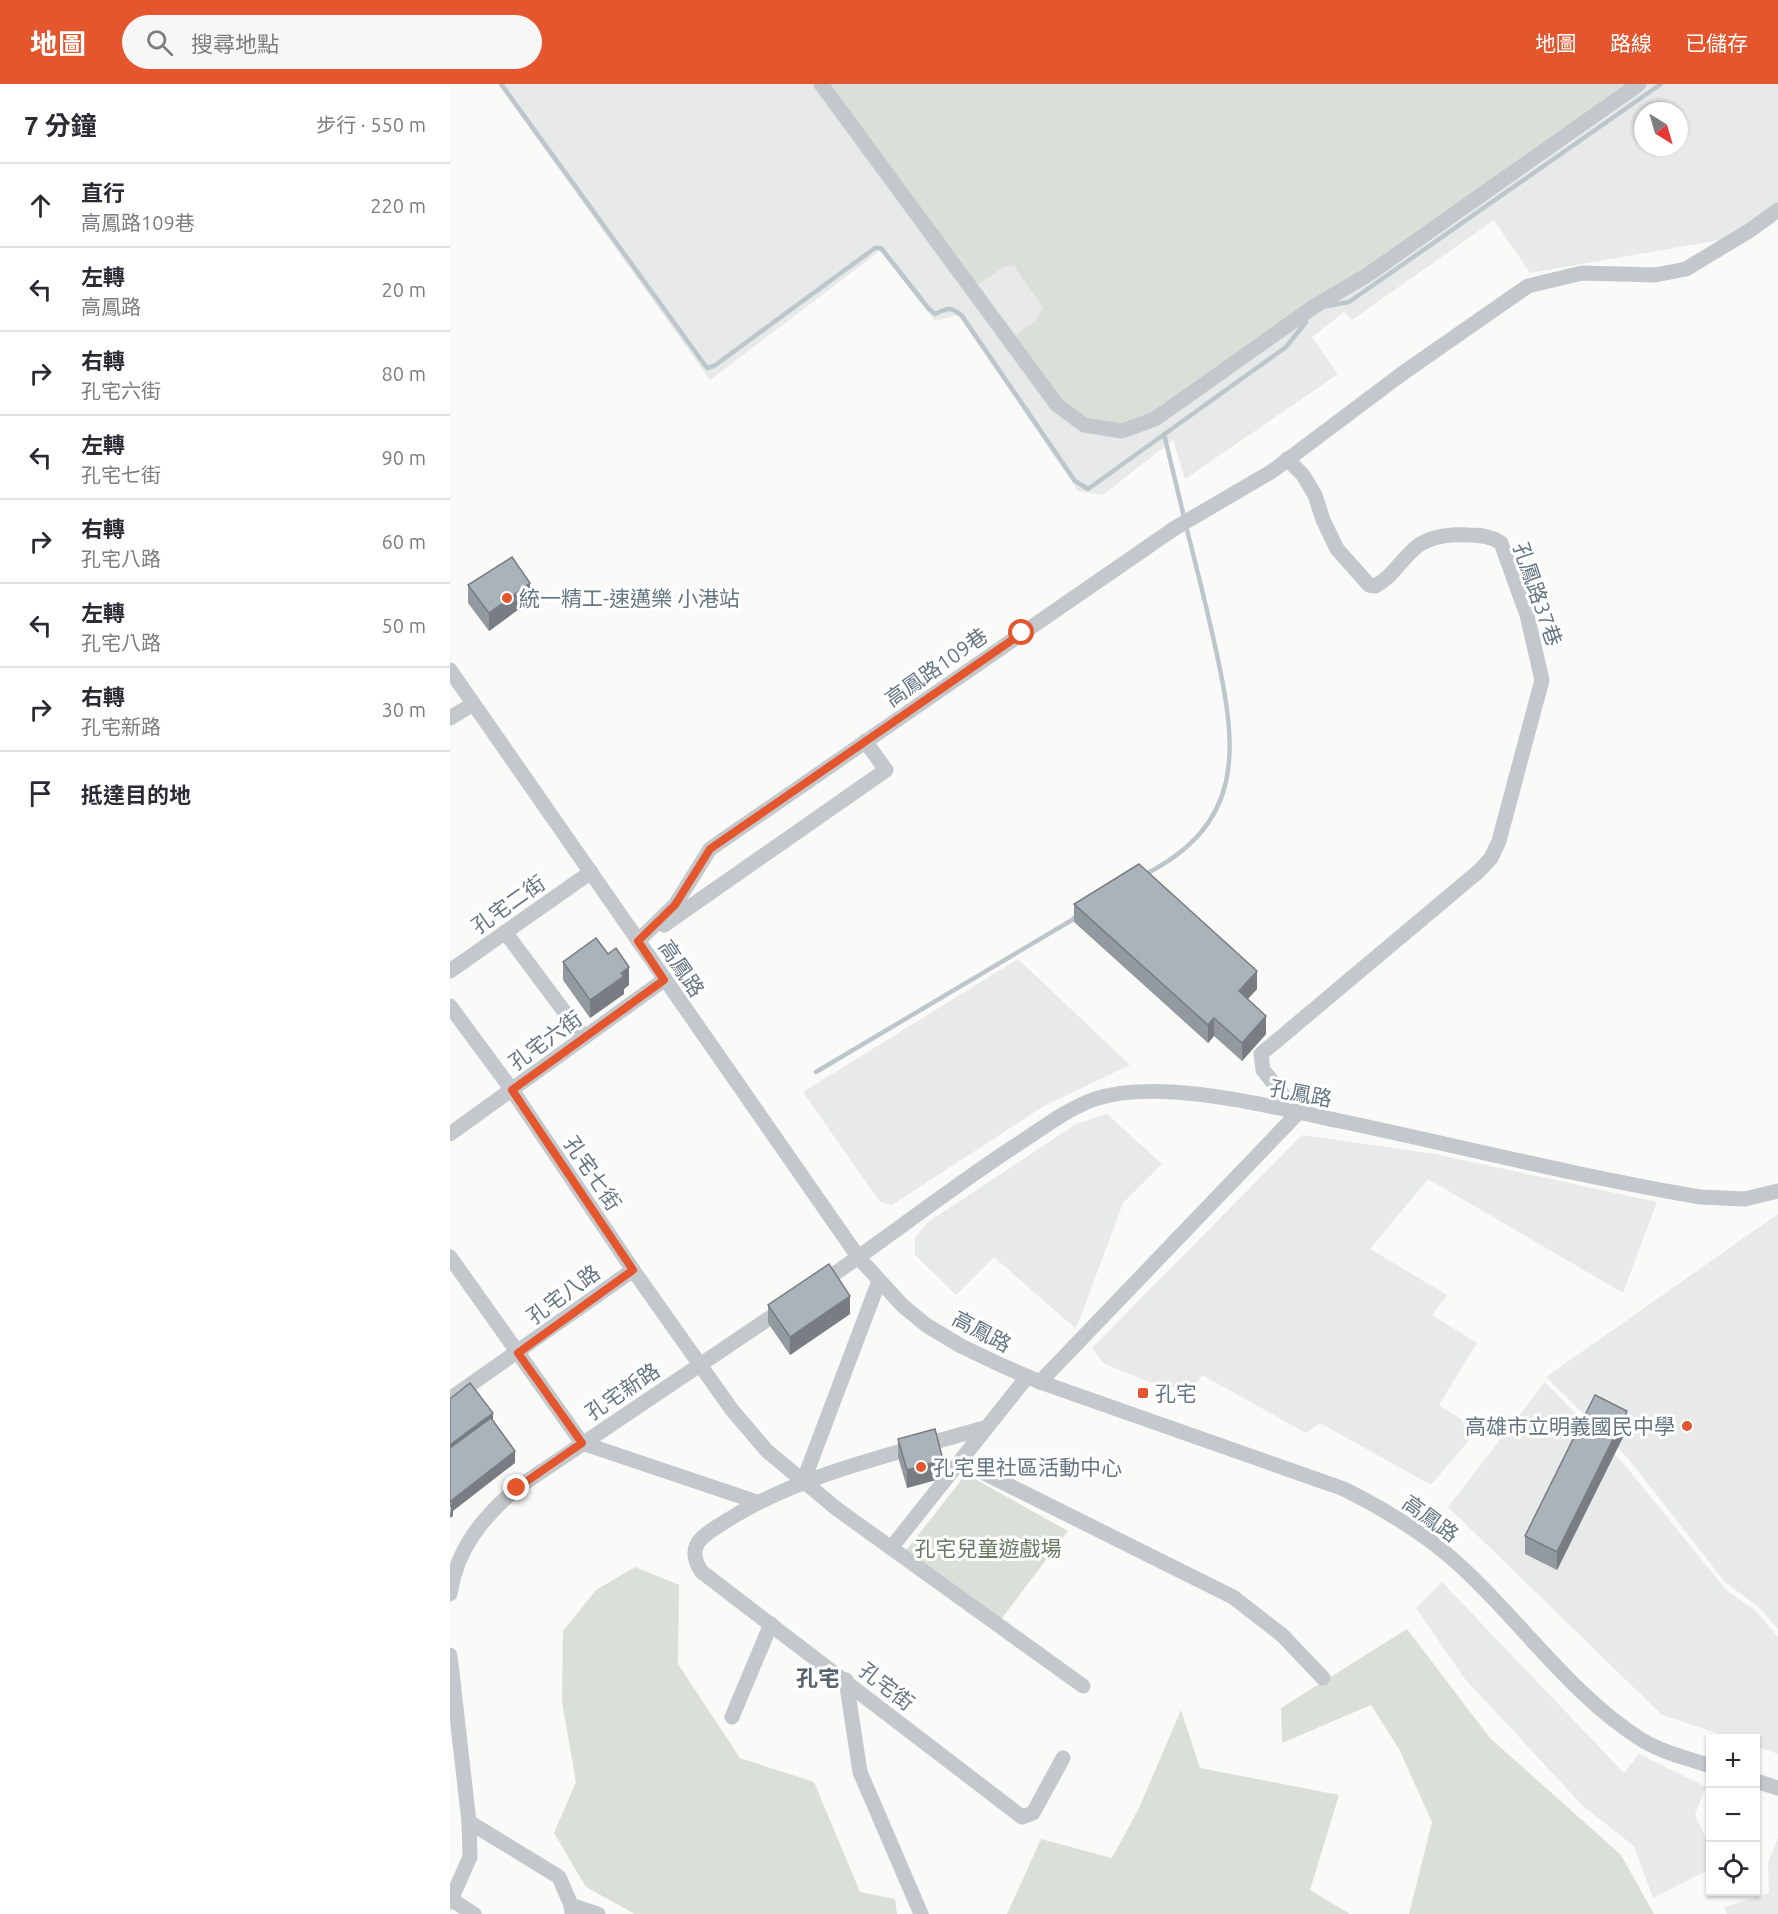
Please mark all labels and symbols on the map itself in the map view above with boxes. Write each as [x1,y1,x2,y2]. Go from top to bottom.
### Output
north arrow [1634,102,1688,156]
street label: 孔鳳路37巷 [1509,539,1567,649]
place label: 統一精工-速邁樂 小港站 [519,586,740,610]
marker: 統一精工-速邁樂 小港站 [500,591,514,605]
route start [1008,619,1034,645]
street label: 高鳳路109巷 [880,623,992,711]
street label: 孔宅二街 [467,870,549,938]
street label: 高鳳路 [654,935,710,1001]
street label: 孔宅六街 [504,1006,586,1074]
street label: 孔鳳路 [1268,1075,1334,1111]
street label: 孔宅七街 [560,1131,626,1215]
street label: 孔宅八路 [522,1260,604,1328]
street label: 高鳳路 [949,1306,1015,1356]
street label: 孔宅新路 [580,1358,664,1424]
place label: 孔宅 [1155,1381,1197,1405]
marker: 孔宅 [1136,1386,1150,1400]
place label: 高雄市立明義國民中學 [1465,1414,1675,1438]
marker: 高雄市立明義國民中學 [1680,1419,1694,1433]
place label: 孔宅里社區活動中心 [933,1455,1122,1479]
marker: 孔宅里社區活動中心 [914,1460,928,1474]
route end [503,1474,529,1500]
street label: 高鳳路 [1398,1490,1464,1546]
park label: 孔宅兒童遊戲場 [915,1536,1062,1560]
street label: 孔宅街 [855,1657,919,1715]
district label: 孔宅 [796,1665,840,1690]

